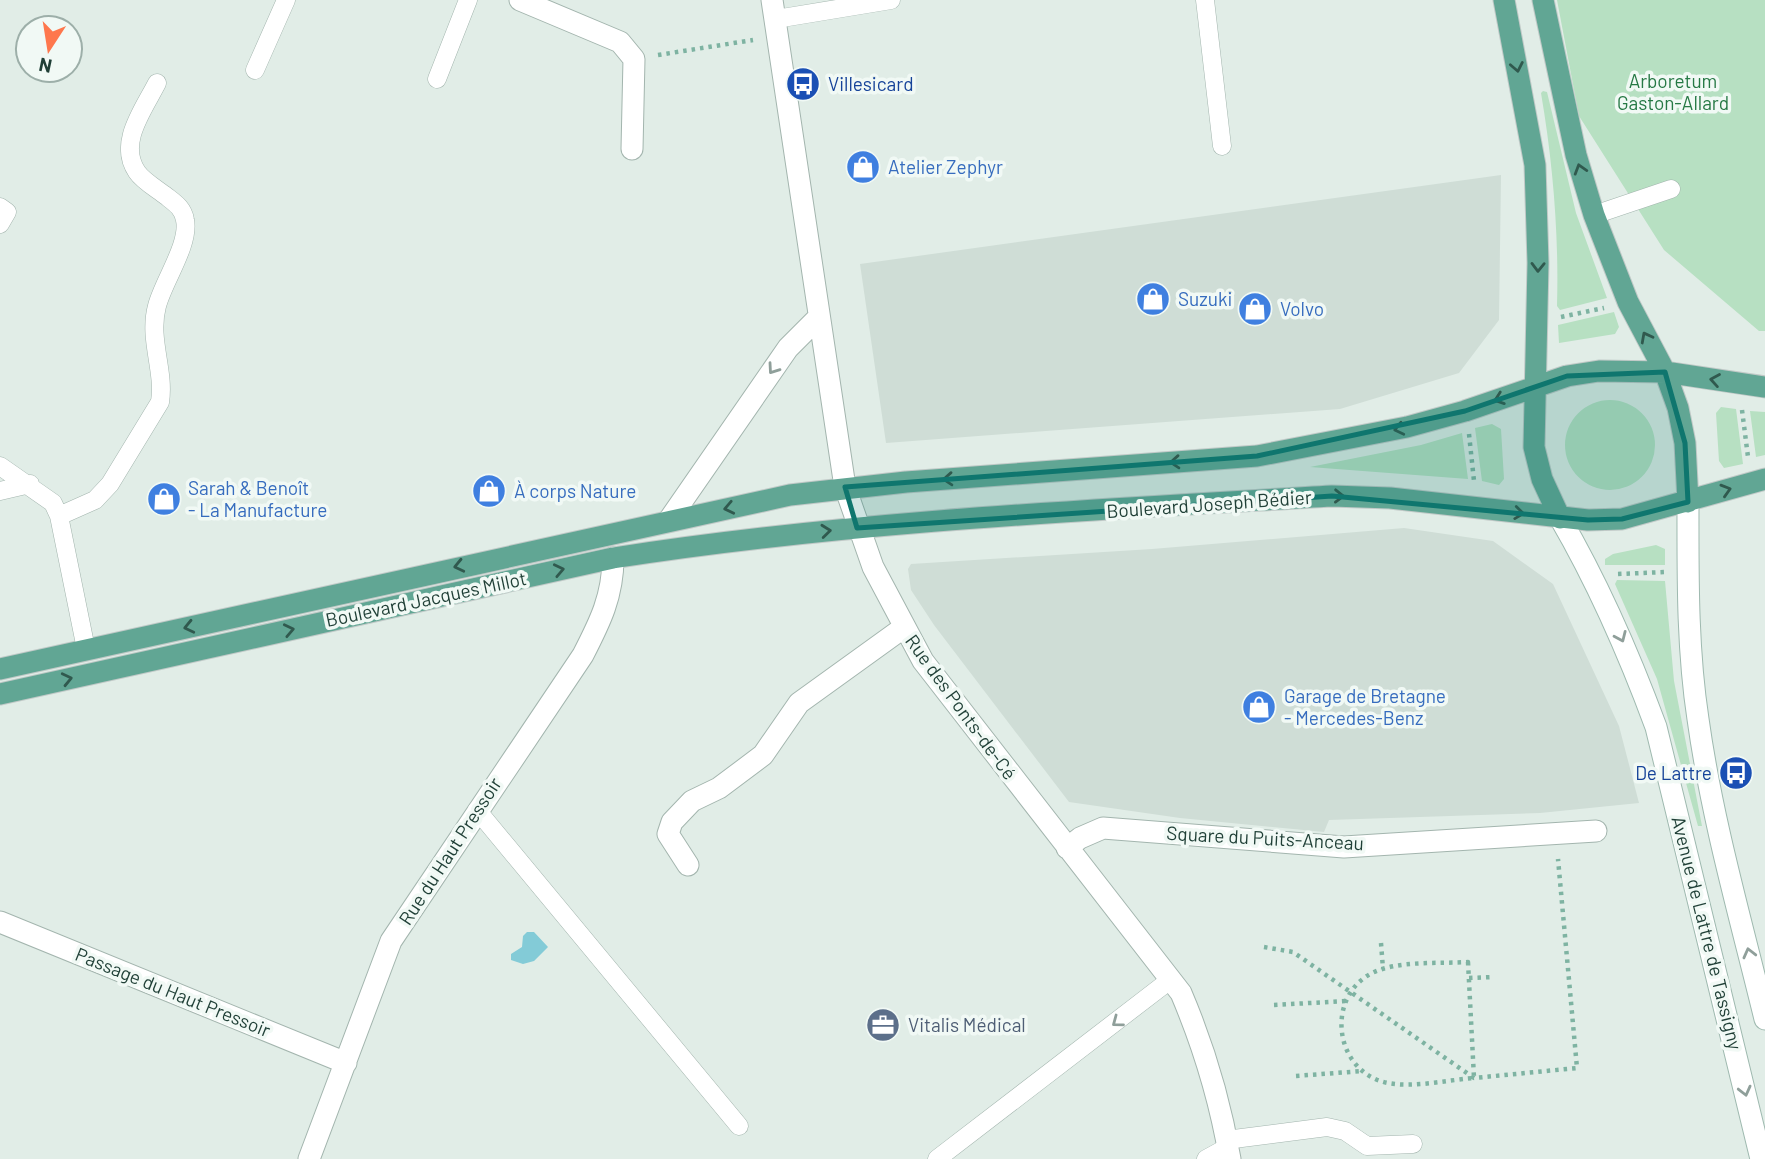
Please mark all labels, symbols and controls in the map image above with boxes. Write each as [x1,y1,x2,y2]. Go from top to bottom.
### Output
north arrow [14,14,84,84]
text: N [37,54,54,79]
one-way arrow [1508,61,1523,73]
bus stop icon: Villesicard [784,65,822,103]
park label: Arboretum Gaston-Allard [1617,69,1729,114]
place label: Villesicard [828,72,914,95]
shop icon: Atelier Zephyr [844,148,882,186]
place label: Atelier Zephyr [888,155,1003,178]
one-way arrow [1573,163,1588,175]
one-way arrow [1530,261,1545,272]
shop icon: Suzuki [1134,280,1172,318]
place label: Suzuki [1178,287,1232,310]
shop icon: Volvo [1236,290,1274,328]
place label: Volvo [1280,297,1324,320]
one-way arrow [1641,332,1655,344]
one-way arrow [769,361,782,374]
one-way arrow [1709,373,1721,388]
one-way arrow [1494,391,1506,405]
one-way arrow [1393,420,1405,435]
one-way arrow [1169,454,1180,469]
one-way arrow [942,471,953,486]
shop icon: À corps Nature [470,472,508,510]
place label: Sarah & Benoît - La Manufacture [188,476,327,521]
place label: À corps Nature [514,479,636,502]
shop icon: Sarah & Benoît - La Manufacture [145,480,183,518]
one-way arrow [1720,484,1732,499]
street label: Boulevard Joseph Bédier [1106,485,1312,522]
one-way arrow [1334,489,1345,504]
one-way arrow [723,499,735,514]
one-way arrow [1513,505,1525,520]
one-way arrow [820,524,831,539]
one-way arrow [453,558,465,573]
one-way arrow [553,563,565,578]
street label: Boulevard Jacques Millot [323,566,528,631]
one-way arrow [183,618,195,633]
one-way arrow [283,623,295,638]
street label: Rue des Ponts-de-Cé [901,630,1022,784]
one-way arrow [1613,630,1627,642]
one-way arrow [60,673,72,687]
place label: Garage de Bretagne - Mercedes-Benz [1284,684,1446,729]
shop icon: Garage de Bretagne - Mercedes-Benz [1240,688,1278,726]
bus stop icon: De Lattre [1717,754,1755,792]
place label: De Lattre [1635,761,1712,784]
street label: Rue du Haut Pressoir [393,773,506,929]
street label: Avenue de Lattre de Tassigny [1667,814,1748,1052]
street label: Square du Puits-Anceau [1166,821,1364,854]
street label: Passage du Haut Pressoir [72,942,274,1041]
one-way arrow [1743,947,1757,959]
office icon: Vitalis Médical [864,1006,902,1044]
place label: Vitalis Médical [908,1013,1026,1036]
one-way arrow [1112,1013,1124,1026]
one-way arrow [1737,1085,1751,1097]

